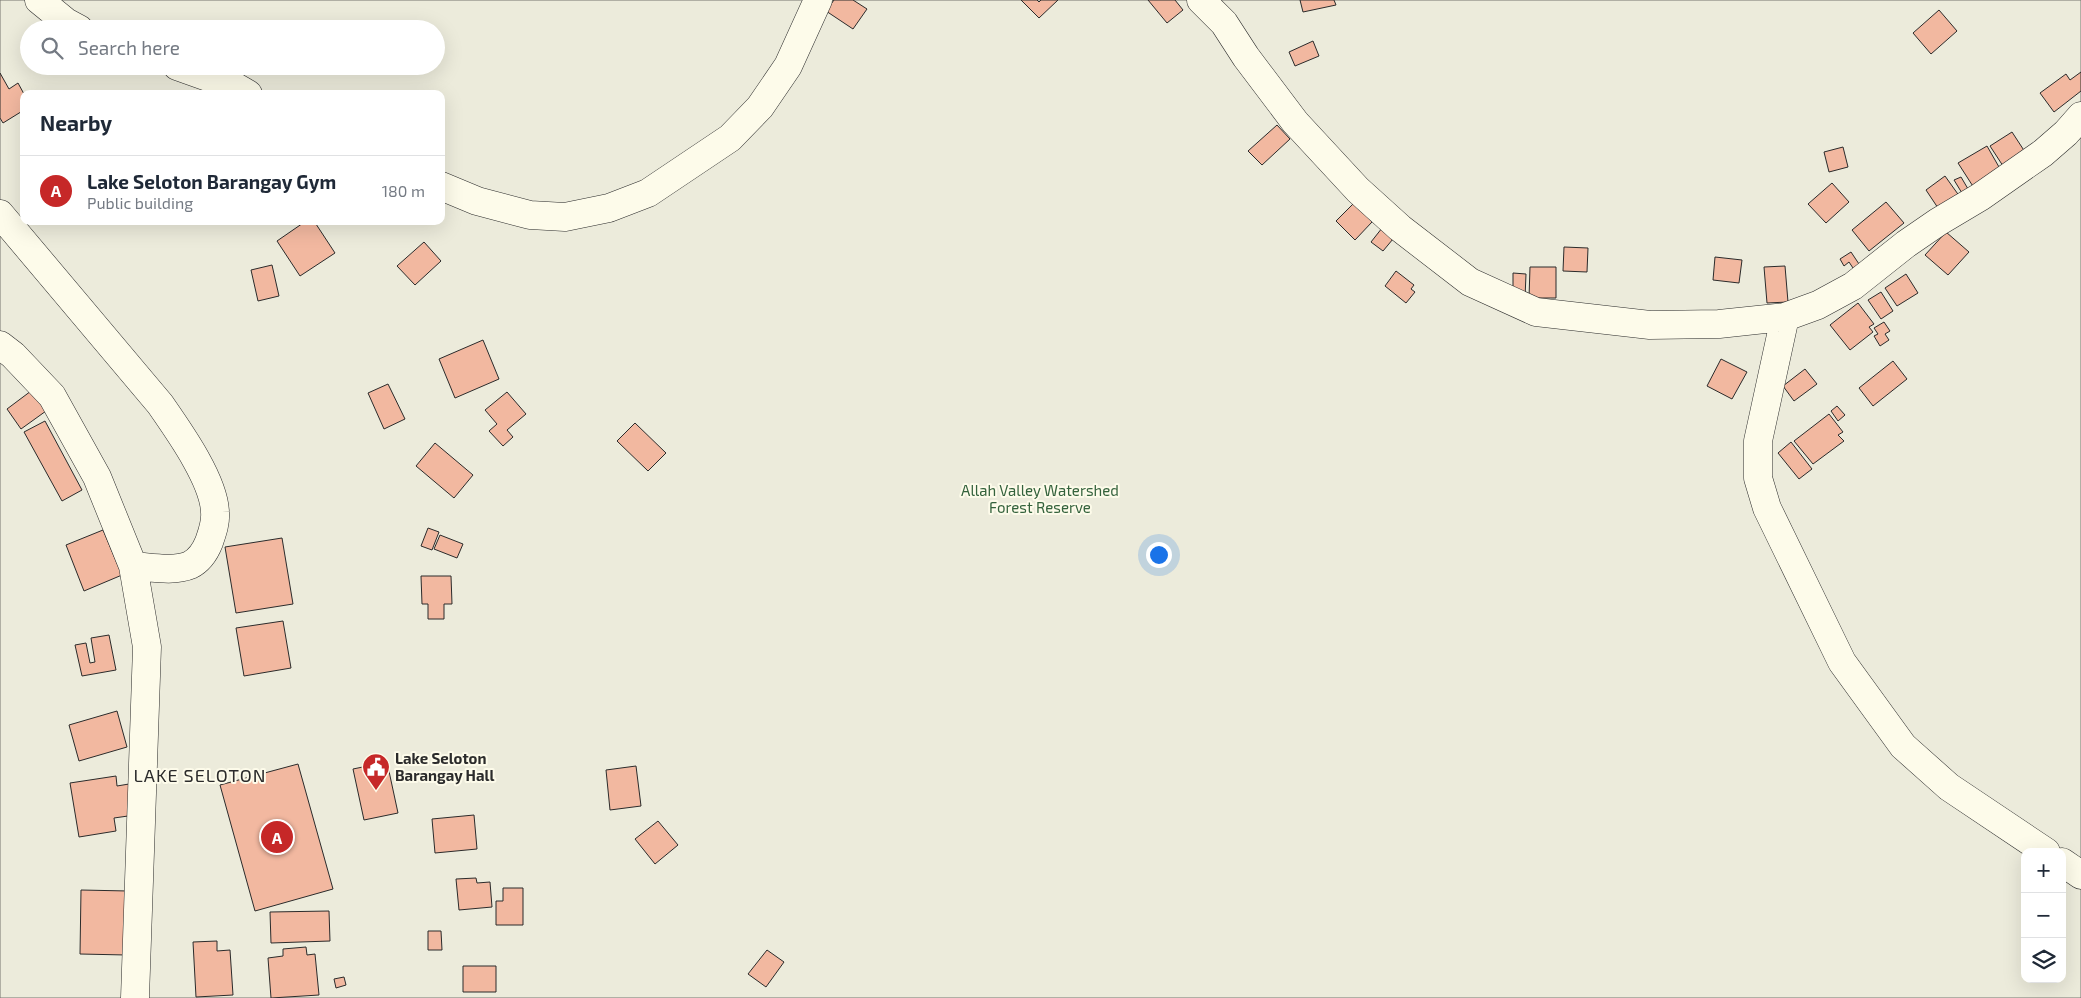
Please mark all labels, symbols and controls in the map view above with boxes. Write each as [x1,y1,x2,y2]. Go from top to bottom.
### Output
search box [20,20,445,75]
icon: search [38,34,66,62]
text: Search here [78,36,180,59]
text: Nearby [40,110,112,135]
text: Lake Seloton Barangay Gym [87,170,336,193]
text: A [51,181,61,200]
text: 180 m [382,181,425,200]
text: Public building [87,193,193,212]
park label: Allah Valley Watershed Forest Reserve [961,481,1119,516]
your location [1146,542,1172,568]
place label: Lake Seloton Barangay Hall [395,749,494,785]
public building icon: Lake Seloton Barangay Hall [361,752,391,791]
district label: LAKE SELOTON [134,764,266,786]
pin: A [261,818,293,856]
map controls [2021,848,2066,983]
button: + [2021,848,2066,893]
button: − [2021,893,2066,938]
button: layers [2021,938,2066,983]

